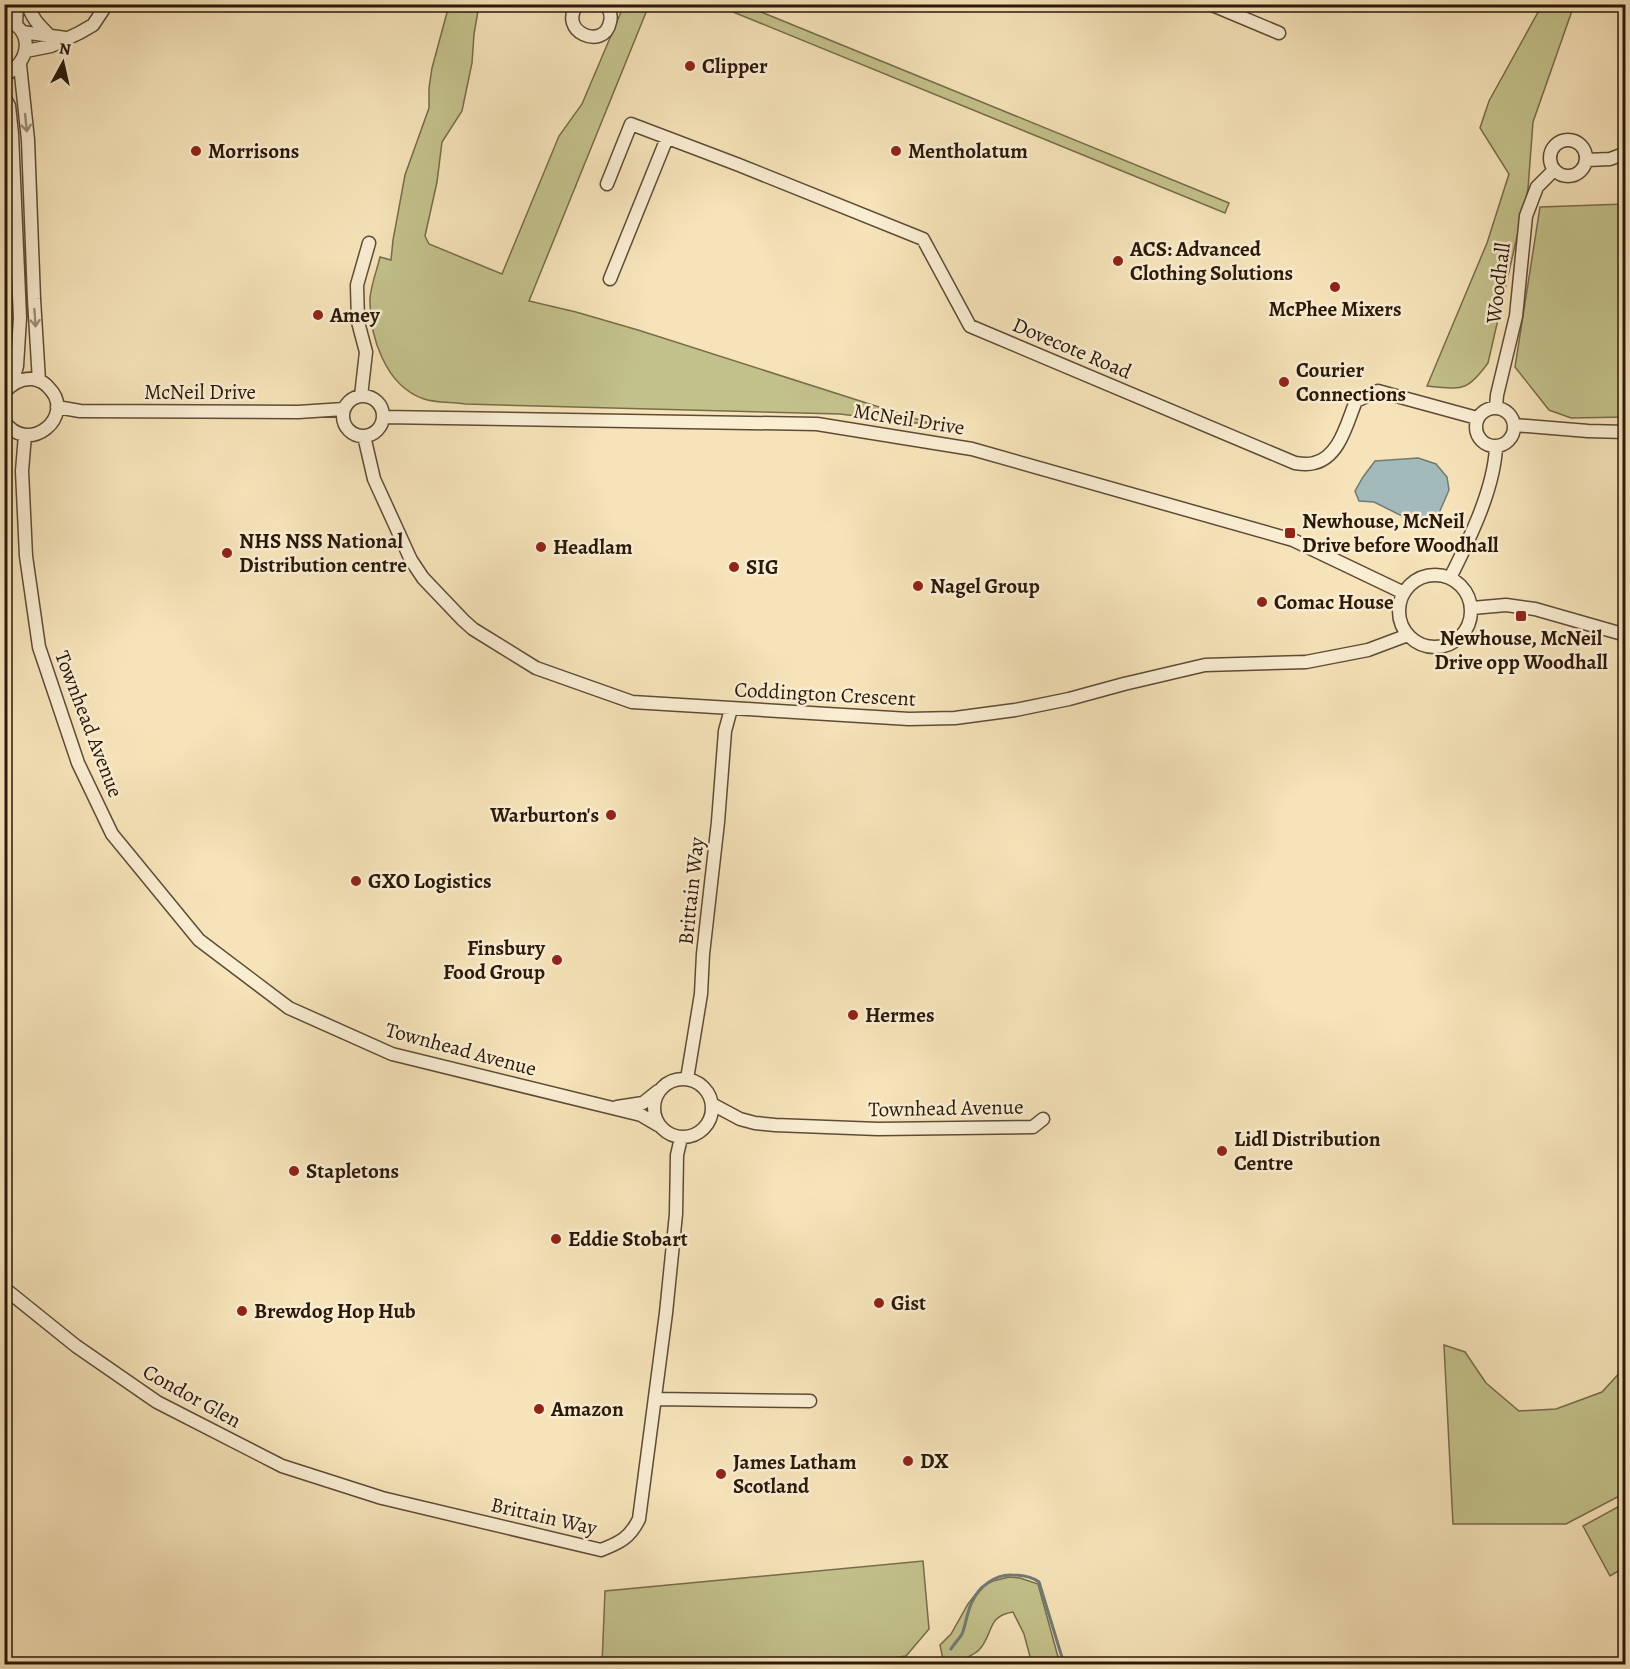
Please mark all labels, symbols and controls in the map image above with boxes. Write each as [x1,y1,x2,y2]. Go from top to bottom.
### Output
north arrow [33,33,93,93]
text: N [58,37,73,61]
place label: Clipper [702,52,768,80]
marker: Clipper [683,59,697,73]
one-way arrow [21,113,32,133]
place label: Morrisons [208,137,299,165]
place label: Mentholatum [908,137,1028,165]
marker: Morrisons [189,144,203,158]
marker: Mentholatum [889,144,903,158]
place label: ACS: Advanced Clothing Solutions [1129,235,1293,287]
street label: Woodhall [1479,241,1517,326]
marker: ACS: Advanced Clothing Solutions [1111,254,1125,268]
marker: McPhee Mixers [1328,280,1342,294]
place label: McPhee Mixers [1268,295,1402,323]
place label: Amey [329,301,381,329]
one-way arrow [29,307,40,327]
marker: Amey [311,308,325,322]
street label: Dovecote Road [1008,310,1136,386]
place label: Courier Connections [1296,356,1406,408]
marker: Courier Connections [1277,375,1291,389]
street label: McNeil Drive [144,378,256,406]
street label: McNeil Drive [851,396,967,442]
place label: Newhouse, McNeil Drive before Woodhall [1302,507,1499,559]
marker: Newhouse, McNeil Drive before Woodhall [1283,526,1297,540]
place label: NHS NSS National Distribution centre [239,527,407,579]
place label: Headlam [553,533,633,561]
marker: Headlam [534,540,548,554]
marker: NHS NSS National Distribution centre [220,546,234,560]
place label: SIG [746,553,779,581]
marker: SIG [727,560,741,574]
place label: Nagel Group [930,572,1040,600]
marker: Nagel Group [911,579,925,593]
place label: Comac House [1274,588,1394,616]
marker: Comac House [1255,595,1269,609]
marker: Newhouse, McNeil Drive opp Woodhall [1514,609,1528,623]
place label: Newhouse, McNeil Drive opp Woodhall [1434,624,1608,676]
street label: Townhead Avenue [48,647,130,801]
street label: Coddington Crescent [734,675,916,713]
place label: Warburton's [489,801,599,829]
marker: Warburton's [604,808,618,822]
street label: Brittain Way [671,835,711,946]
place label: GXO Logistics [368,867,492,895]
marker: GXO Logistics [349,874,363,888]
place label: Finsbury Food Group [443,934,546,986]
marker: Finsbury Food Group [550,953,564,967]
place label: Hermes [865,1001,934,1029]
marker: Hermes [846,1008,860,1022]
street label: Townhead Avenue [383,1015,539,1083]
street label: Townhead Avenue [868,1093,1024,1123]
place label: Lidl Distribution Centre [1234,1125,1381,1177]
marker: Lidl Distribution Centre [1215,1144,1229,1158]
place label: Stapletons [306,1157,399,1185]
marker: Stapletons [287,1164,301,1178]
place label: Eddie Stobart [568,1225,688,1253]
marker: Eddie Stobart [549,1232,563,1246]
place label: Gist [891,1289,926,1317]
marker: Gist [872,1296,886,1310]
place label: Brewdog Hop Hub [254,1297,416,1325]
marker: Brewdog Hop Hub [235,1304,249,1318]
street label: Condor Glen [138,1357,246,1435]
place label: Amazon [550,1395,624,1423]
marker: Amazon [532,1402,546,1416]
place label: DX [920,1447,949,1475]
place label: James Latham Scotland [733,1448,857,1500]
marker: DX [901,1454,915,1468]
marker: James Latham Scotland [714,1467,728,1481]
street label: Brittain Way [488,1490,600,1542]

